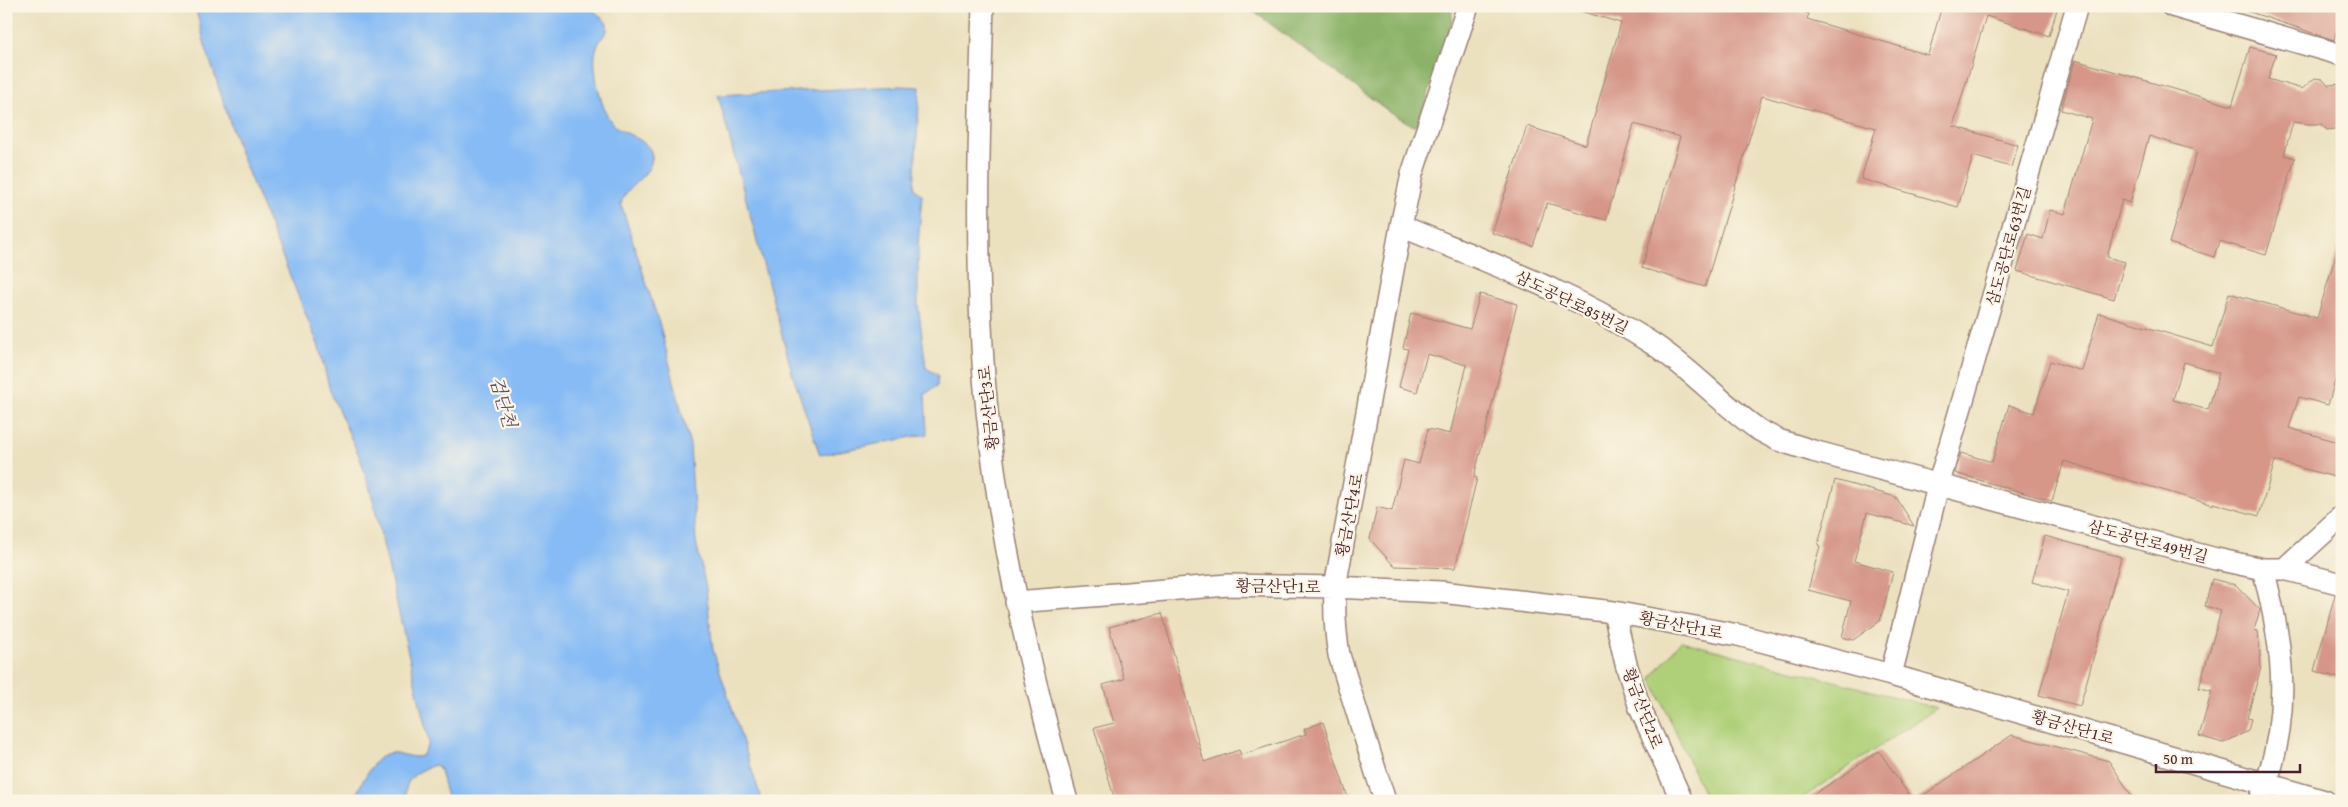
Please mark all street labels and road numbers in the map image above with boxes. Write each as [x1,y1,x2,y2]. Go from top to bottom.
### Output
street label: 삼도공단로63번길 [1979,183,2037,309]
street label: 삼도공단로85번길 [1511,264,1633,340]
street label: 황금산단3로 [972,364,1004,452]
street label: 황금산단4로 [1329,470,1369,559]
street label: 삼도공단로49번길 [2085,513,2211,569]
street label: 황금산단1로 [1235,573,1321,599]
street label: 황금산단1로 [1637,605,1726,645]
street label: 황금산단2로 [1617,664,1670,752]
street label: 황금산단1로 [2029,704,2118,750]

